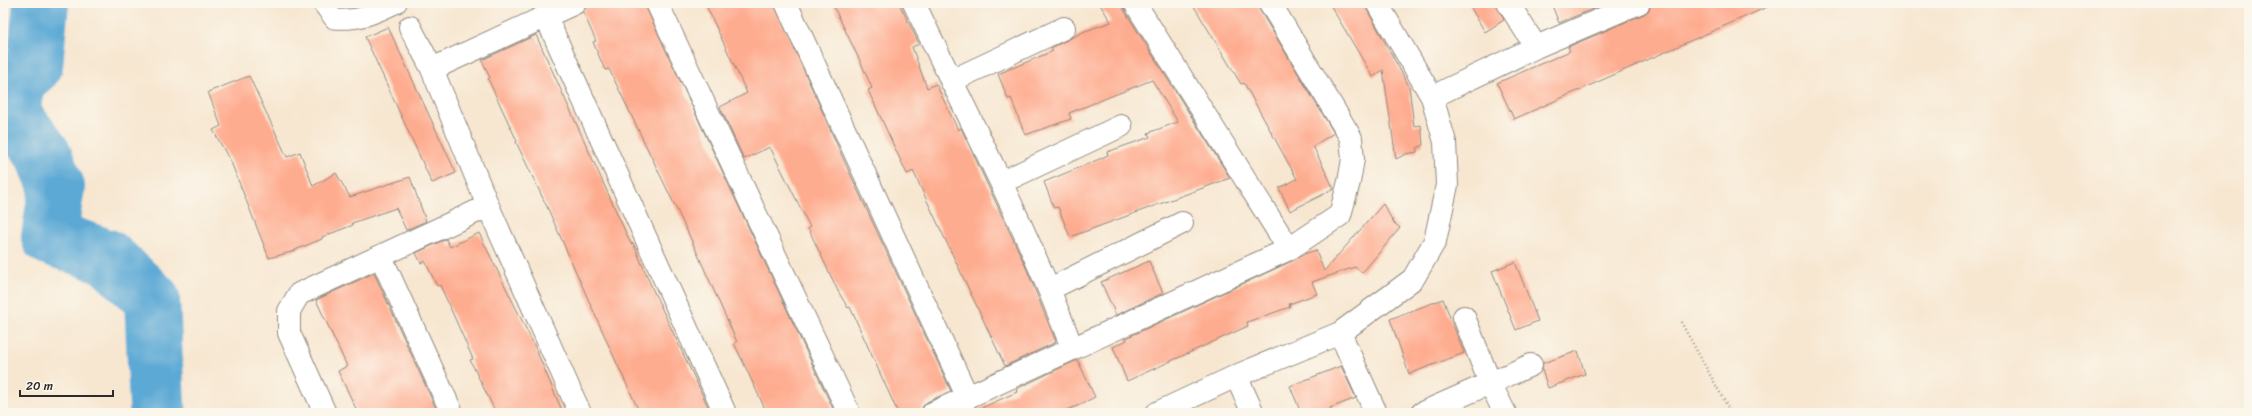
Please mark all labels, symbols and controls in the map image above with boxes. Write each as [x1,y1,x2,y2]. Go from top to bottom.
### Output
scale bar [20,372,113,398]
text: 20 m [26,375,53,397]

